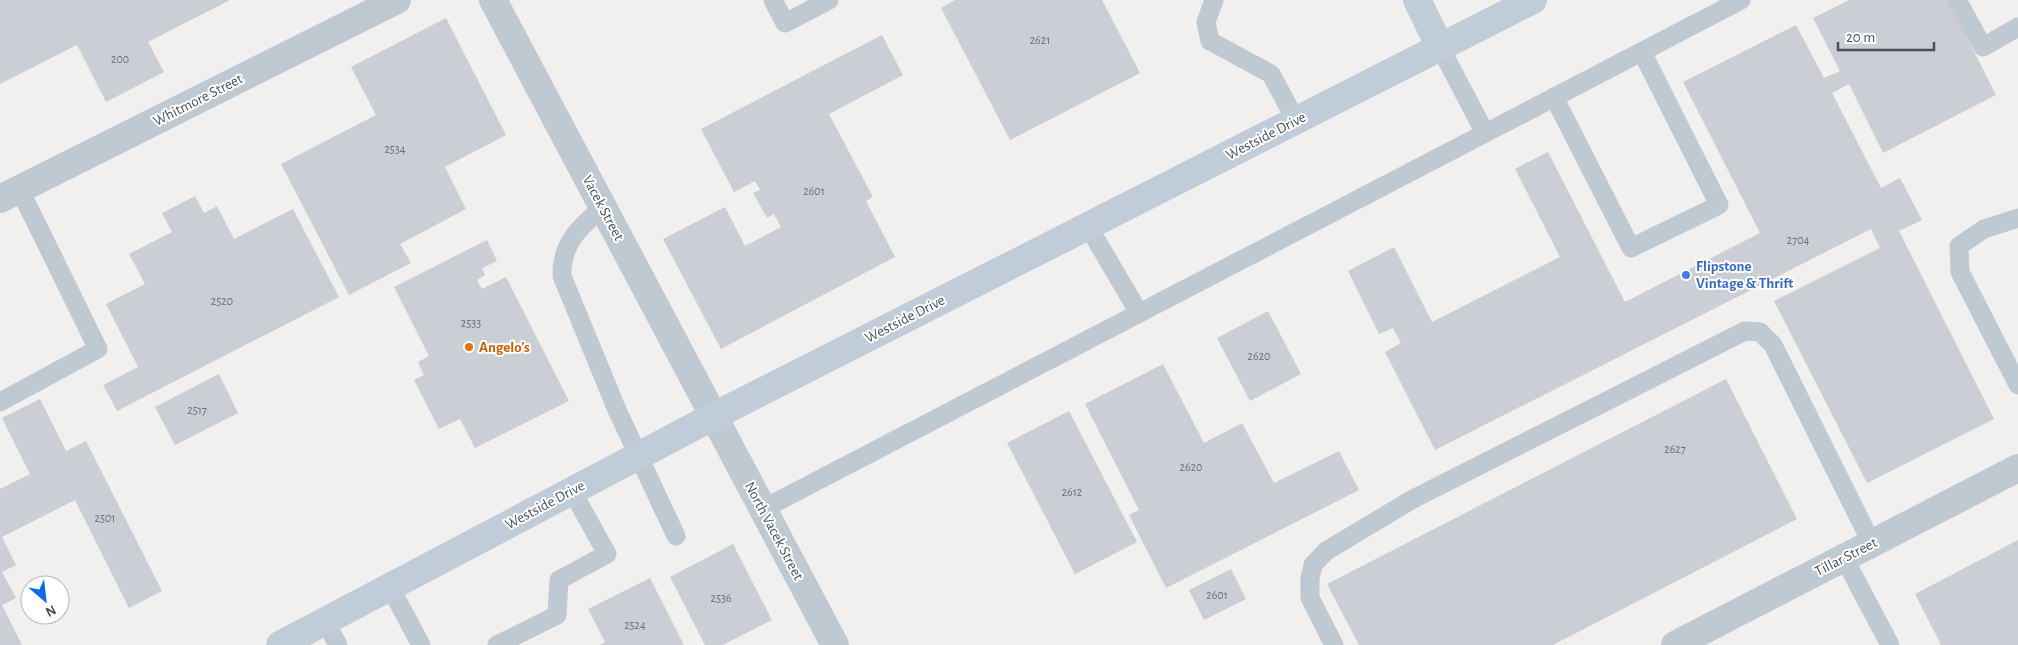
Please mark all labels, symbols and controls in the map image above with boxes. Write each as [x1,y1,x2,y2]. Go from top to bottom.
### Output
scale bar [1838,20,1934,52]
text: 20 m [1846,30,1875,45]
house number: 2621 [1030,34,1050,46]
house number: 200 [111,53,129,65]
street label: Whitmore Street [151,71,245,129]
street label: Westside Drive [1224,109,1308,163]
house number: 2534 [384,143,406,155]
street label: Vacek Street [580,173,627,243]
house number: 2601 [803,185,825,197]
house number: 2704 [1787,234,1810,246]
place label: Flipstone Vintage & Thrift [1696,259,1793,291]
marker: Flipstone Vintage & Thrift [1680,269,1692,281]
street label: Westside Drive [863,292,947,346]
house number: 2520 [211,295,233,307]
house number: 2533 [461,317,481,329]
place label: Angelo's [479,340,530,355]
marker: Angelo's [463,341,475,353]
house number: 2620 [1248,350,1270,362]
house number: 2517 [187,404,207,416]
house number: 2627 [1664,443,1686,455]
house number: 2620 [1180,461,1202,473]
street label: Westside Drive [503,478,587,532]
street label: North Vacek Street [742,479,806,583]
house number: 2612 [1062,486,1083,498]
house number: 2501 [95,512,115,524]
street label: Tillar Street [1812,535,1880,579]
north arrow [20,575,70,625]
house number: 2601 [1206,589,1228,601]
house number: 2536 [710,592,732,604]
text: N [43,602,58,619]
house number: 2524 [624,619,646,631]

